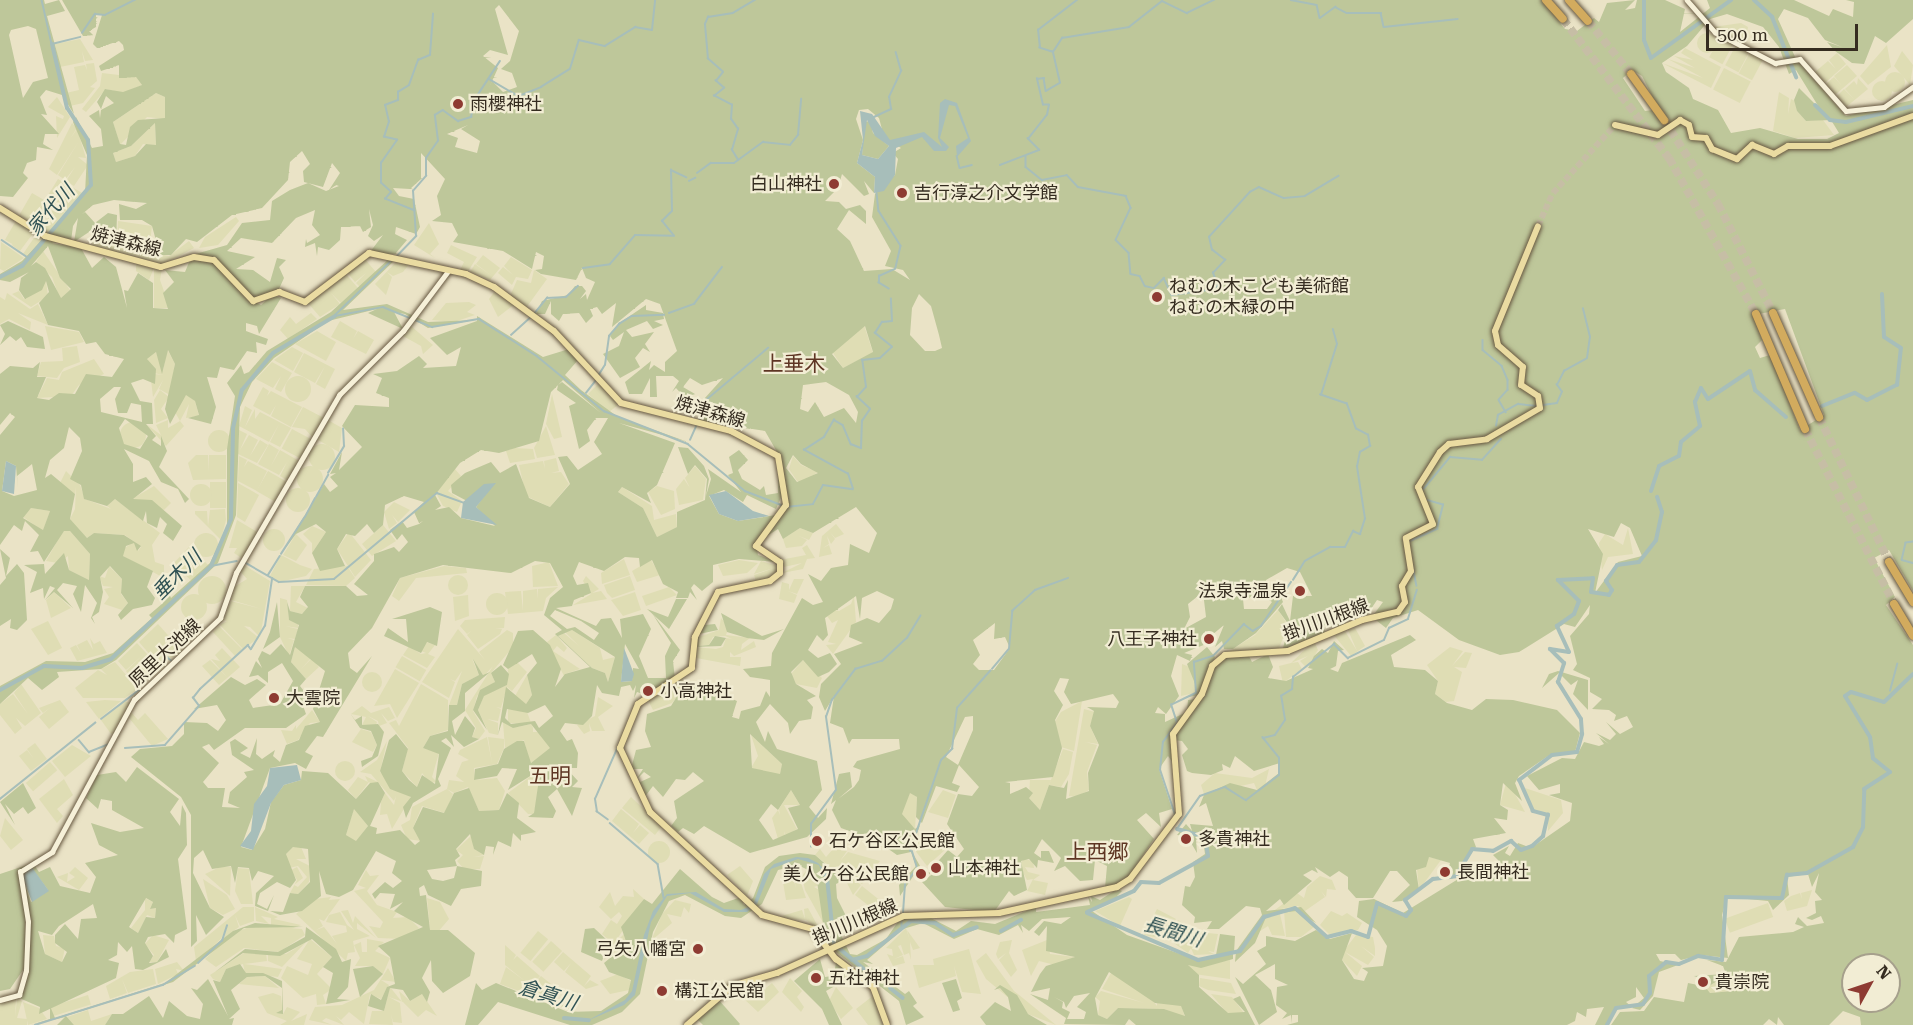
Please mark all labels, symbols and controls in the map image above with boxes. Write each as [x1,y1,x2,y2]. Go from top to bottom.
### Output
scale bar [1709,12,1860,50]
text: 500 m [1717,24,1768,45]
place label: 雨櫻神社 [470,93,542,115]
marker: 雨櫻神社 [451,97,465,111]
place label: 白山神社 [750,173,822,195]
marker: 白山神社 [827,177,841,191]
water label: 家代川 [22,179,80,241]
place label: 吉行淳之介文学館 [914,182,1058,204]
marker: 吉行淳之介文学館 [895,186,909,200]
street label: 焼津森線 [88,223,164,261]
place label: ねむの木こども美術館 ねむの木緑の中 [1169,276,1349,318]
marker: ねむの木こども美術館 ねむの木緑の中 [1150,290,1164,304]
district label: 上垂木 [763,351,825,377]
street label: 焼津森線 [672,392,748,432]
water label: 垂木川 [147,545,207,605]
place label: 法泉寺温泉 [1198,580,1288,602]
marker: 法泉寺温泉 [1293,584,1307,598]
street label: 掛川川根線 [1280,594,1372,646]
street label: 原里大池線 [125,614,205,692]
place label: 八王子神社 [1107,628,1197,650]
marker: 八王子神社 [1202,632,1216,646]
place label: 小高神社 [660,680,732,702]
marker: 小高神社 [641,684,655,698]
place label: 大雲院 [286,687,340,709]
marker: 大雲院 [267,691,281,705]
district label: 五明 [529,763,571,789]
place label: 多貴神社 [1198,828,1270,850]
place label: 石ケ谷区公民館 [829,830,955,852]
marker: 多貴神社 [1179,832,1193,846]
marker: 石ケ谷区公民館 [810,834,824,848]
district label: 上西郷 [1066,839,1128,865]
place label: 山本神社 [948,857,1020,879]
marker: 山本神社 [929,861,943,875]
place label: 長間神社 [1457,861,1529,883]
place label: 美人ケ谷公民館 [783,863,909,885]
marker: 長間神社 [1438,865,1452,879]
marker: 美人ケ谷公民館 [914,867,928,881]
street label: 掛川川根線 [809,894,901,950]
water label: 長間川 [1141,912,1205,952]
place label: 弓矢八幡宮 [596,938,686,960]
marker: 弓矢八幡宮 [691,942,705,956]
north arrow [1841,953,1901,1013]
text: N [1872,962,1895,983]
place label: 五社神社 [828,967,900,989]
marker: 五社神社 [809,971,823,985]
place label: 貴崇院 [1715,971,1769,993]
water label: 倉真川 [516,975,580,1015]
marker: 貴崇院 [1696,975,1710,989]
place label: 構江公民舘 [674,980,764,1002]
marker: 構江公民舘 [655,984,669,998]

